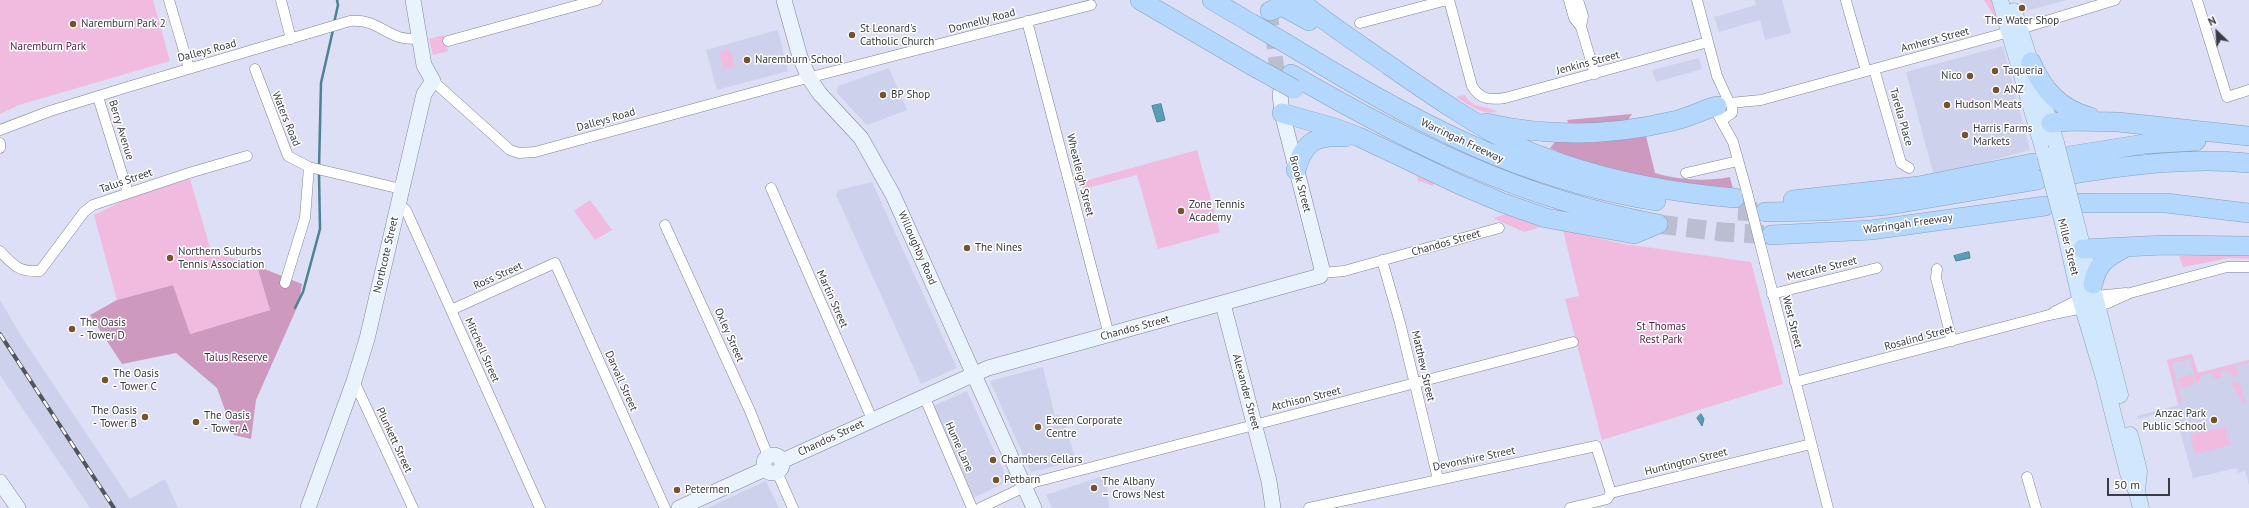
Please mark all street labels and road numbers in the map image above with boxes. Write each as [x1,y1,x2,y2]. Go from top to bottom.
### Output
street label: Donnelly Road [947,6,1017,36]
street label: Amherst Street [1899,25,1971,55]
street label: Dalleys Road [176,37,238,65]
street label: Jenkins Street [1555,48,1621,78]
street label: Tarella Place [1886,87,1916,147]
street label: Waters Road [269,90,303,148]
street label: Berry Avenue [106,98,136,162]
street label: Dalleys Road [575,105,637,135]
street label: Warringah Freeway [1418,116,1506,166]
street label: Wheatleigh Street [1063,132,1097,218]
street label: Brook Street [1286,154,1314,214]
street label: Talus Street [98,166,154,196]
street label: Willoughby Road [895,209,939,287]
street label: Warringah Freeway [1863,211,1953,237]
street label: Northcote Street [371,216,401,294]
street label: Miller Street [2055,217,2081,277]
street label: Chandos Street [1410,227,1482,259]
street label: Metcalfe Street [1786,254,1858,284]
street label: Ross Street [471,259,525,293]
street label: Martin Street [813,268,851,330]
street label: West Street [1779,294,1805,350]
street label: Oxley Street [711,306,747,364]
street label: Chandos Street [1099,312,1171,344]
street label: Mitchell Street [462,316,502,384]
street label: Rosalind Street [1883,322,1955,354]
street label: Matthew Street [1408,329,1438,403]
street label: Darvall Street [602,349,640,413]
street label: Alexander Street [1229,352,1263,432]
street label: Atchison Street [1270,384,1342,414]
street label: Plunkett Street [373,405,415,475]
street label: Chandos Street [796,417,866,459]
street label: Hume Lane [942,420,976,474]
street label: Devonshire Street [1432,444,1516,474]
street label: Huntington Street [1643,445,1729,479]

